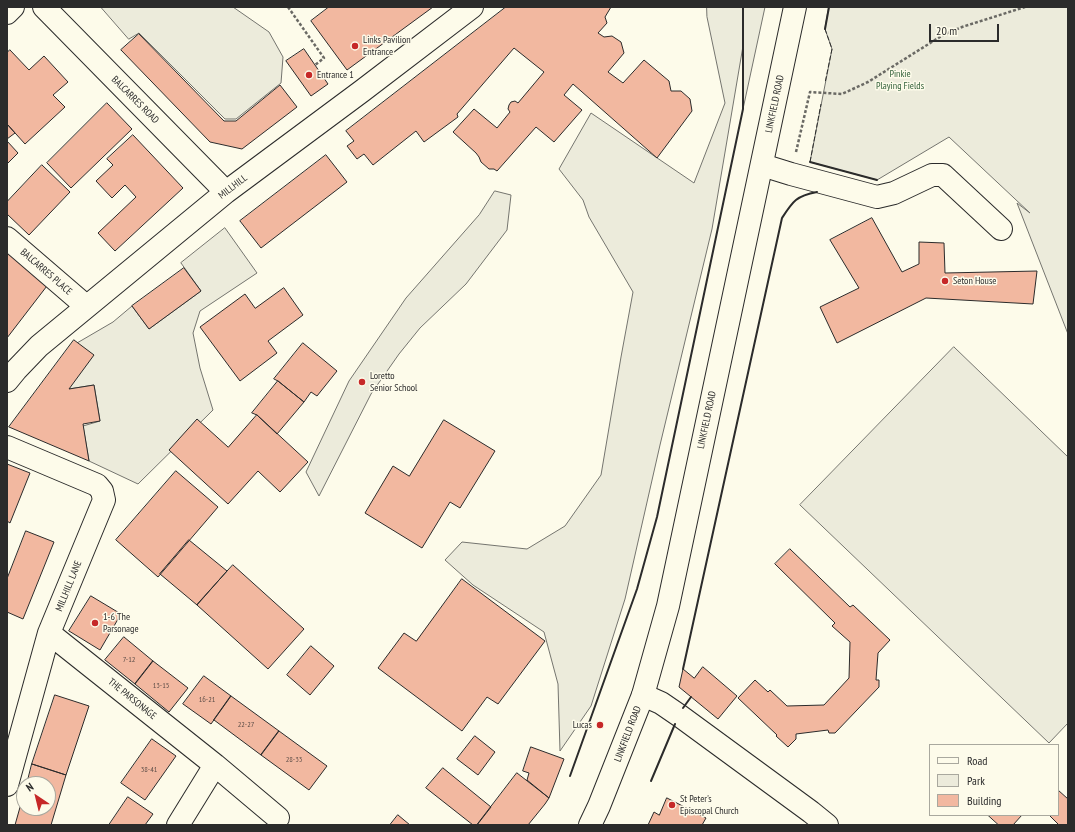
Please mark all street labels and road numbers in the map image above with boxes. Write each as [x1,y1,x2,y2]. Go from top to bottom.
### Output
street label: BALCARRES ROAD [109,74,161,126]
street label: LINKFIELD ROAD [763,74,787,134]
street label: MILLHILL [216,172,250,202]
street label: BALCARRES PLACE [18,246,74,298]
street label: LINKFIELD ROAD [695,390,719,450]
street label: MILLHILL LANE [53,559,85,613]
street label: THE PARSONAGE [105,676,159,722]
street label: LINKFIELD ROAD [612,704,644,764]

